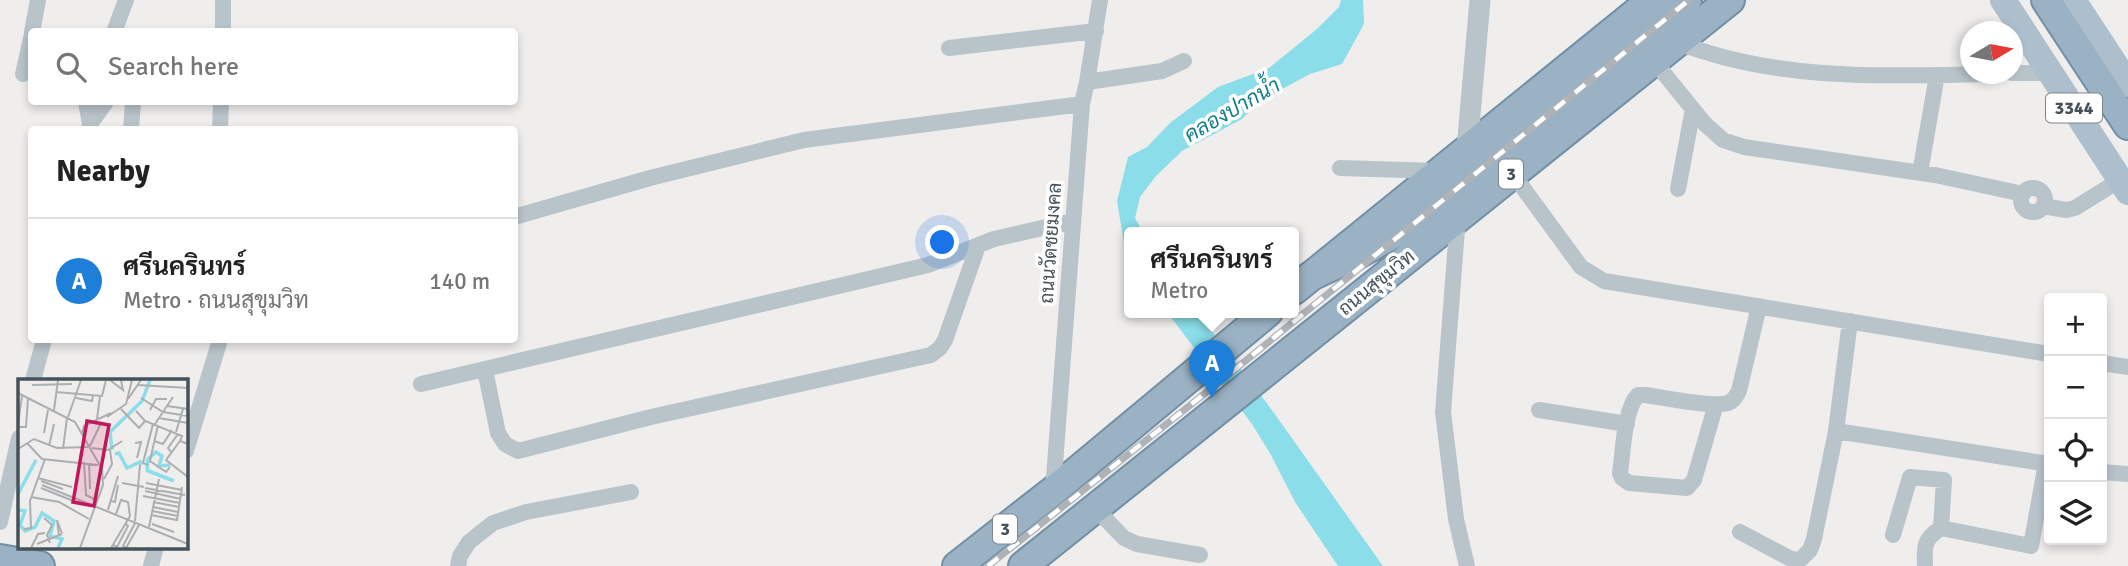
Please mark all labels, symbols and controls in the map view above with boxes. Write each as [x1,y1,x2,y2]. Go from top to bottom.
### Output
north arrow [1960,21,2023,84]
search box [28,28,518,105]
icon: search [52,48,90,86]
text: Search here [108,51,239,83]
water label: คลองปากน้ำ [1177,68,1285,148]
road number: 3344 [2046,94,2102,122]
text: Nearby [56,153,150,190]
road number: 3 [1499,160,1523,188]
street label: ถนนวัดชยมงคล [1035,182,1067,304]
your location [925,225,959,259]
popup [1124,227,1299,318]
text: ศรีนครินทร์ [1150,244,1273,276]
street label: ถนนสุขุมวิท [1334,245,1420,321]
text: ศรีนครินทร์ [123,251,246,283]
text: A [72,267,86,296]
text: 140 m [429,267,490,296]
text: Metro [1150,276,1208,305]
text: Metro · ถนนสุขุมวิท [123,286,309,315]
map controls [2044,293,2107,545]
button: + [2044,293,2107,356]
pin: A [1189,340,1235,398]
button: − [2044,356,2107,419]
inset map [18,379,187,548]
button: locate [2044,419,2107,482]
button: layers [2044,482,2107,545]
road number: 3 [993,514,1017,544]

